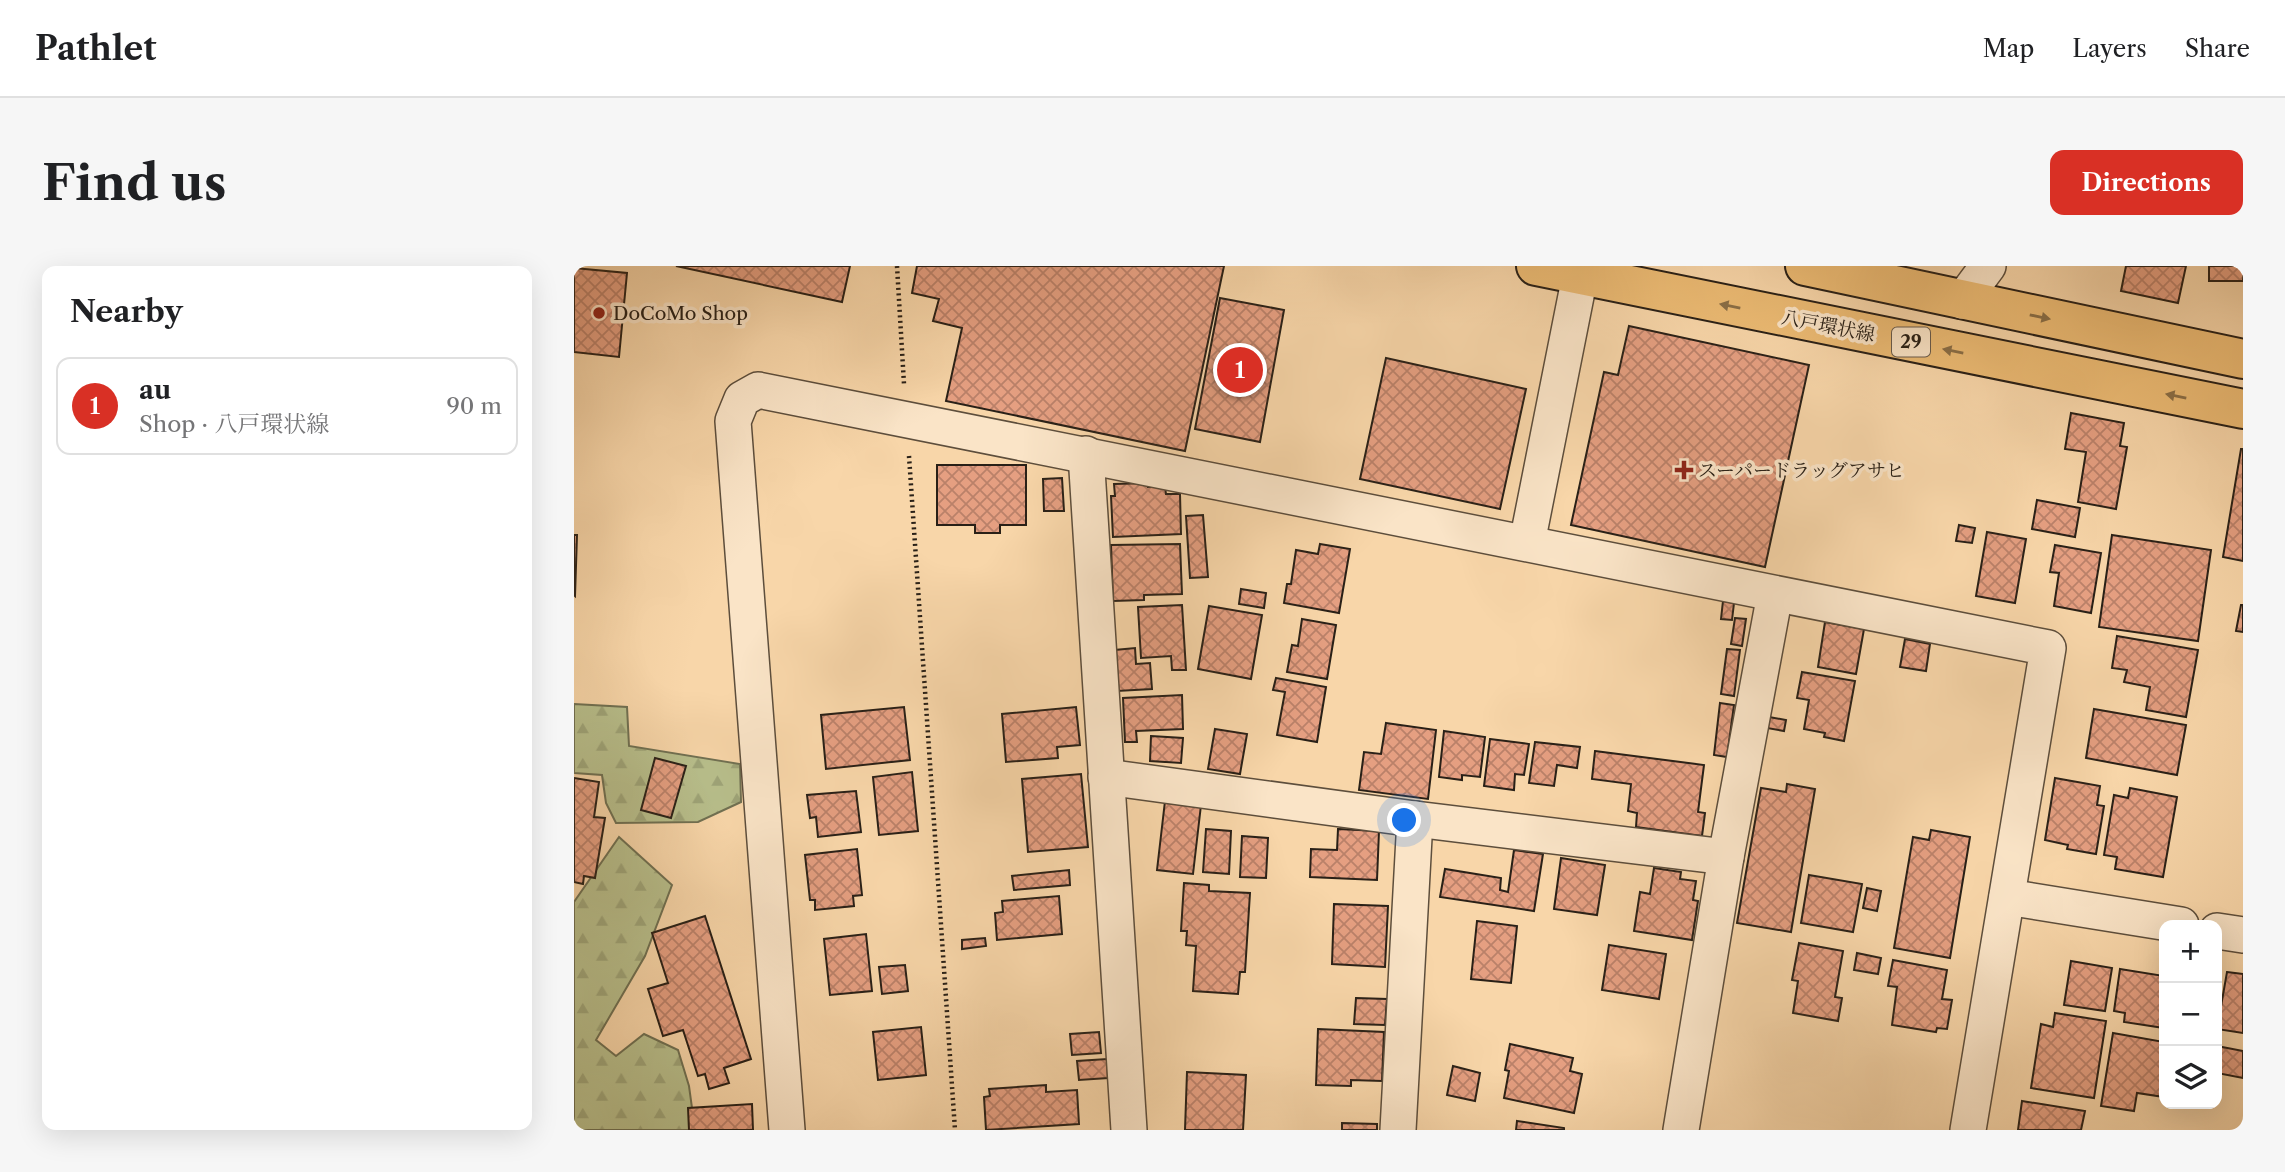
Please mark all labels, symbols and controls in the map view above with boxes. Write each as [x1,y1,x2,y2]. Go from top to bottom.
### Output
text: Pathlet [35,28,157,69]
text: Map [1983,34,2034,63]
text: Layers [2072,34,2147,63]
text: Share [2185,34,2250,63]
button: Directions [2050,150,2243,215]
text: Find us [42,152,226,213]
text: Nearby [70,293,183,330]
one-way arrow [1719,300,1741,311]
place label: DoCoMo Shop [613,302,748,325]
marker: DoCoMo Shop [591,305,607,321]
street label: 八戸環状線 [1779,306,1877,346]
one-way arrow [2029,311,2051,322]
road number: 29 [1892,328,1930,356]
pin: 1 [1217,344,1263,396]
one-way arrow [1942,345,1964,356]
text: au [139,374,171,406]
one-way arrow [2165,390,2187,401]
text: 1 [90,392,100,420]
text: 90 m [446,392,502,420]
text: Shop · 八戸環状線 [139,410,329,438]
place label: スーパードラッグアサヒ [1698,459,1905,482]
marker: スーパードラッグアサヒ [1676,462,1692,478]
your location [1387,803,1421,837]
map controls [2159,920,2222,1109]
button: + [2159,920,2222,983]
button: − [2159,983,2222,1046]
button: layers [2159,1046,2222,1109]

